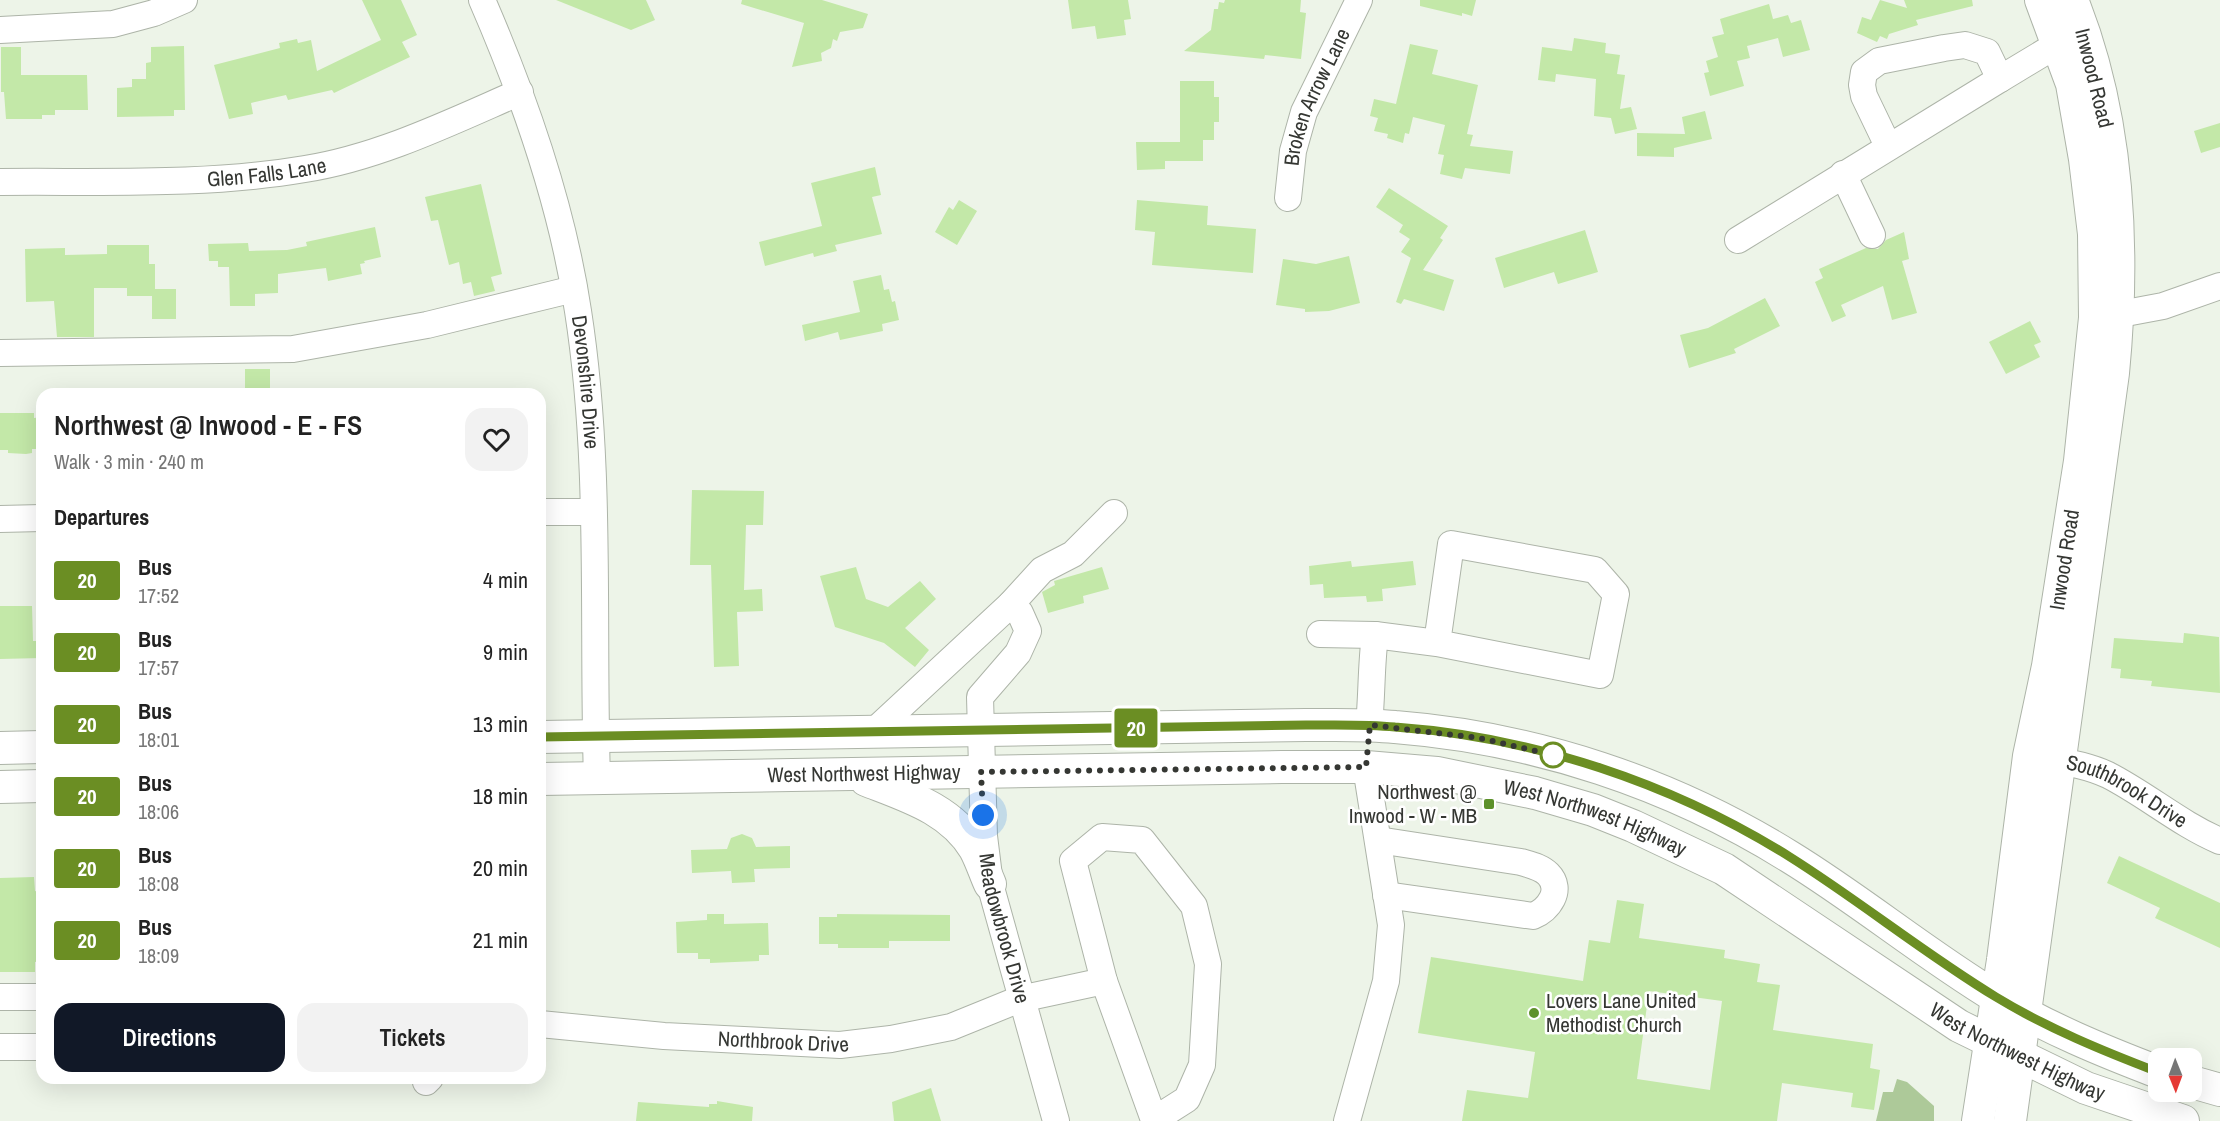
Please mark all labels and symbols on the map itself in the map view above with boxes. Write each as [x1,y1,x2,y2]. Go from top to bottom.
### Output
street label: Broken Arrow Lane [1277,23,1357,167]
street label: Inwood Road [2068,25,2121,131]
street label: Glen Falls Lane [206,150,329,194]
street label: Devonshire Drive [565,313,607,450]
street label: Inwood Road [2042,507,2086,612]
line badge: 20 [1109,708,1163,748]
unlabelled marker [1540,742,1566,768]
street label: Southbrook Drive [2064,747,2193,835]
street label: West Northwest Highway [767,757,961,789]
street label: West Northwest Highway [1501,772,1692,863]
place label: Northwest @ Inwood - W - MB [1349,777,1477,830]
marker: Northwest @ Inwood - W - MB [1482,797,1496,811]
your location [968,800,998,830]
street label: Meadowbrook Drive [972,852,1038,1007]
place label: Lovers Lane United Methodist Church [1546,986,1696,1039]
street label: West Northwest Highway [1924,995,2109,1108]
marker: Lovers Lane United Methodist Church [1527,1006,1541,1020]
street label: Northbrook Drive [717,1024,850,1059]
north arrow [2148,1048,2202,1102]

